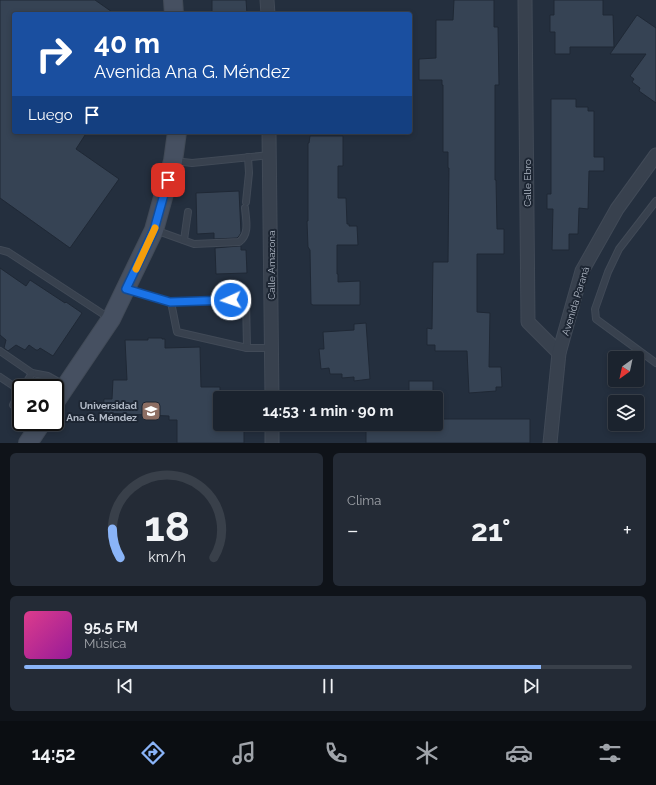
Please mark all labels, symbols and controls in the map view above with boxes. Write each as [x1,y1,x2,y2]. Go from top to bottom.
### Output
text: 40 m [94,27,160,60]
icon: right [28,28,80,80]
text: Avenida Ana G. Méndez [94,61,290,82]
icon: arrive [81,104,103,126]
text: Luego [28,106,73,124]
street label: Calle Ebro [522,159,533,207]
pin [151,163,185,197]
icon: arrive [157,169,179,191]
street label: Calle Amazona [266,230,277,300]
street label: Avenida Paraná [560,265,591,337]
position arrow [210,279,252,321]
north arrow [608,351,644,387]
map controls [608,351,644,431]
speed limit sign: 20 [12,379,64,431]
button: layers [608,395,644,431]
place label: Universidad Ana G. Méndez [66,400,138,423]
school or university icon: Universidad Ana G. Méndez [140,400,162,422]
text: 14:53 · 1 min · 90 m [263,402,393,420]
text: Clima [347,493,381,508]
text: 18 [144,501,189,550]
text: 21° [471,513,511,548]
text: − [347,517,359,543]
text: + [623,517,632,543]
text: km/h [148,548,185,564]
text: 95.5 FM [84,618,138,636]
text: Música [84,636,126,651]
icon: previous [114,675,136,697]
icon: pause [317,675,339,697]
icon: next [520,675,542,697]
icon: directions [139,739,167,767]
icon: music [230,739,258,767]
icon: phone [322,739,350,767]
icon: climate [413,739,441,767]
icon: car [505,739,533,767]
icon: filters [596,739,624,767]
text: 14:52 [32,743,75,764]

